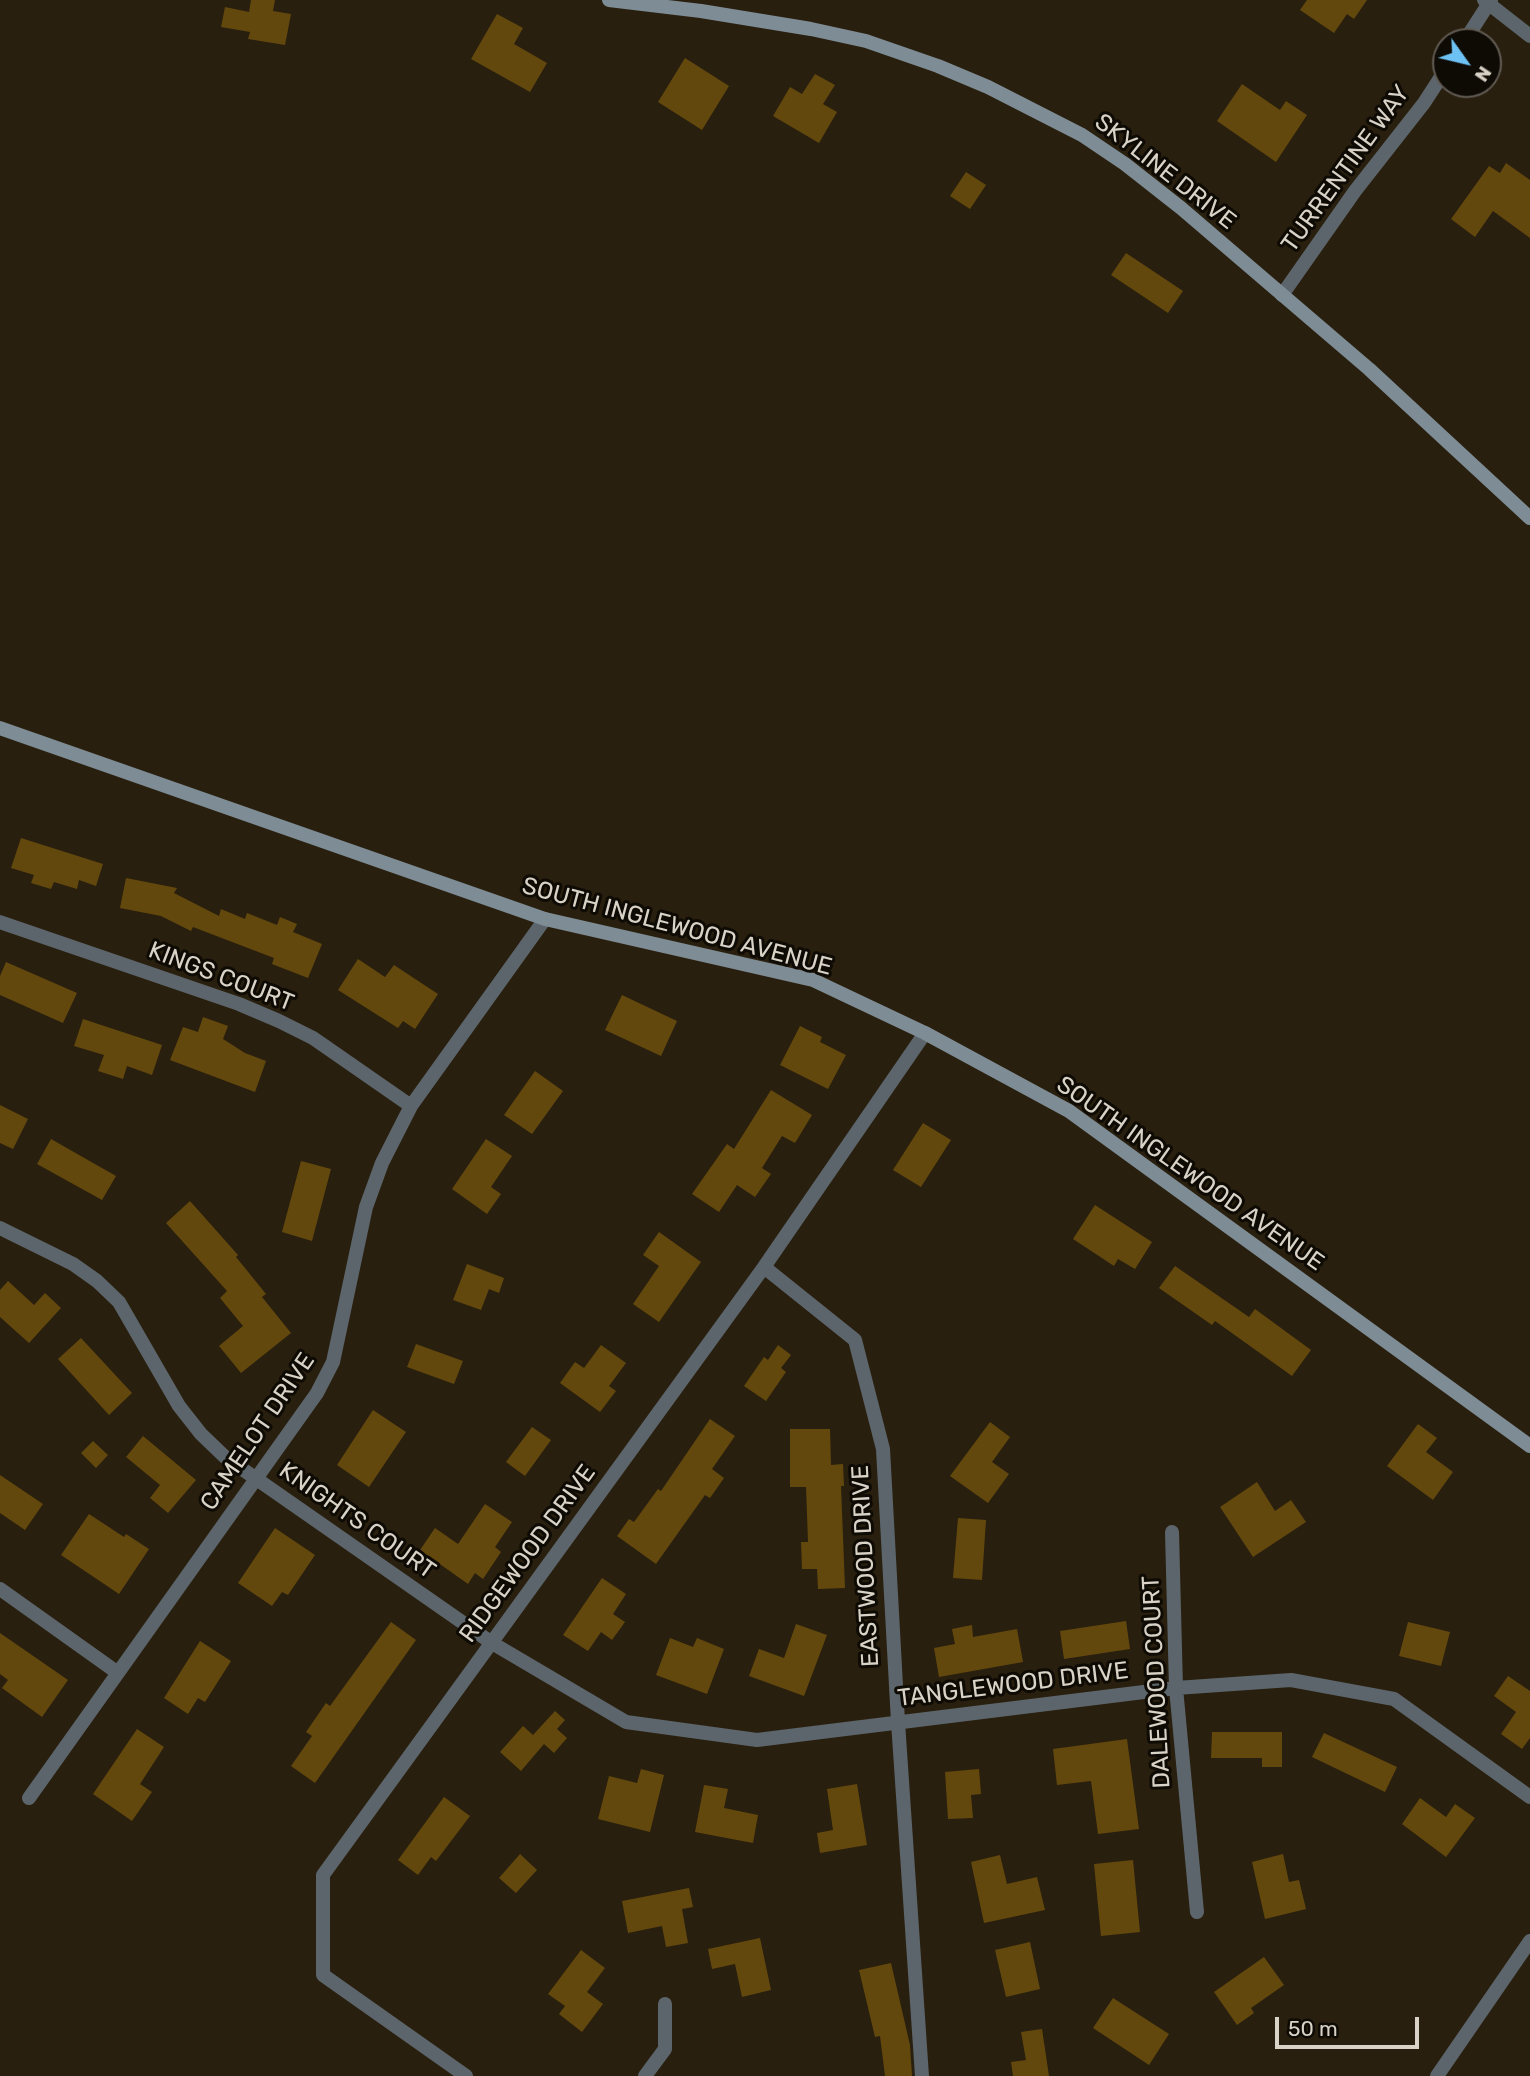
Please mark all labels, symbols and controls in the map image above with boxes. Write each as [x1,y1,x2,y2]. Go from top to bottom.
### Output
north arrow [1432,28,1502,98]
text: N [1470,62,1497,86]
street label: TURRENTINE WAY [1276,80,1416,258]
street label: SKYLINE DRIVE [1089,108,1241,236]
street label: SOUTH INGLEWOOD AVENUE [519,872,835,982]
street label: KINGS COURT [144,936,298,1018]
street label: SOUTH INGLEWOOD AVENUE [1051,1071,1329,1277]
street label: CAMELOT DRIVE [195,1348,321,1516]
street label: KNIGHTS COURT [273,1456,441,1586]
street label: RIDGEWOOD DRIVE [454,1459,602,1649]
street label: EASTWOOD DRIVE [846,1464,886,1668]
street label: DALEWOOD COURT [1137,1575,1177,1789]
street label: TANGLEWOOD DRIVE [896,1657,1130,1713]
scale bar [1278,2002,1422,2046]
text: 50 m [1288,2016,1338,2041]

